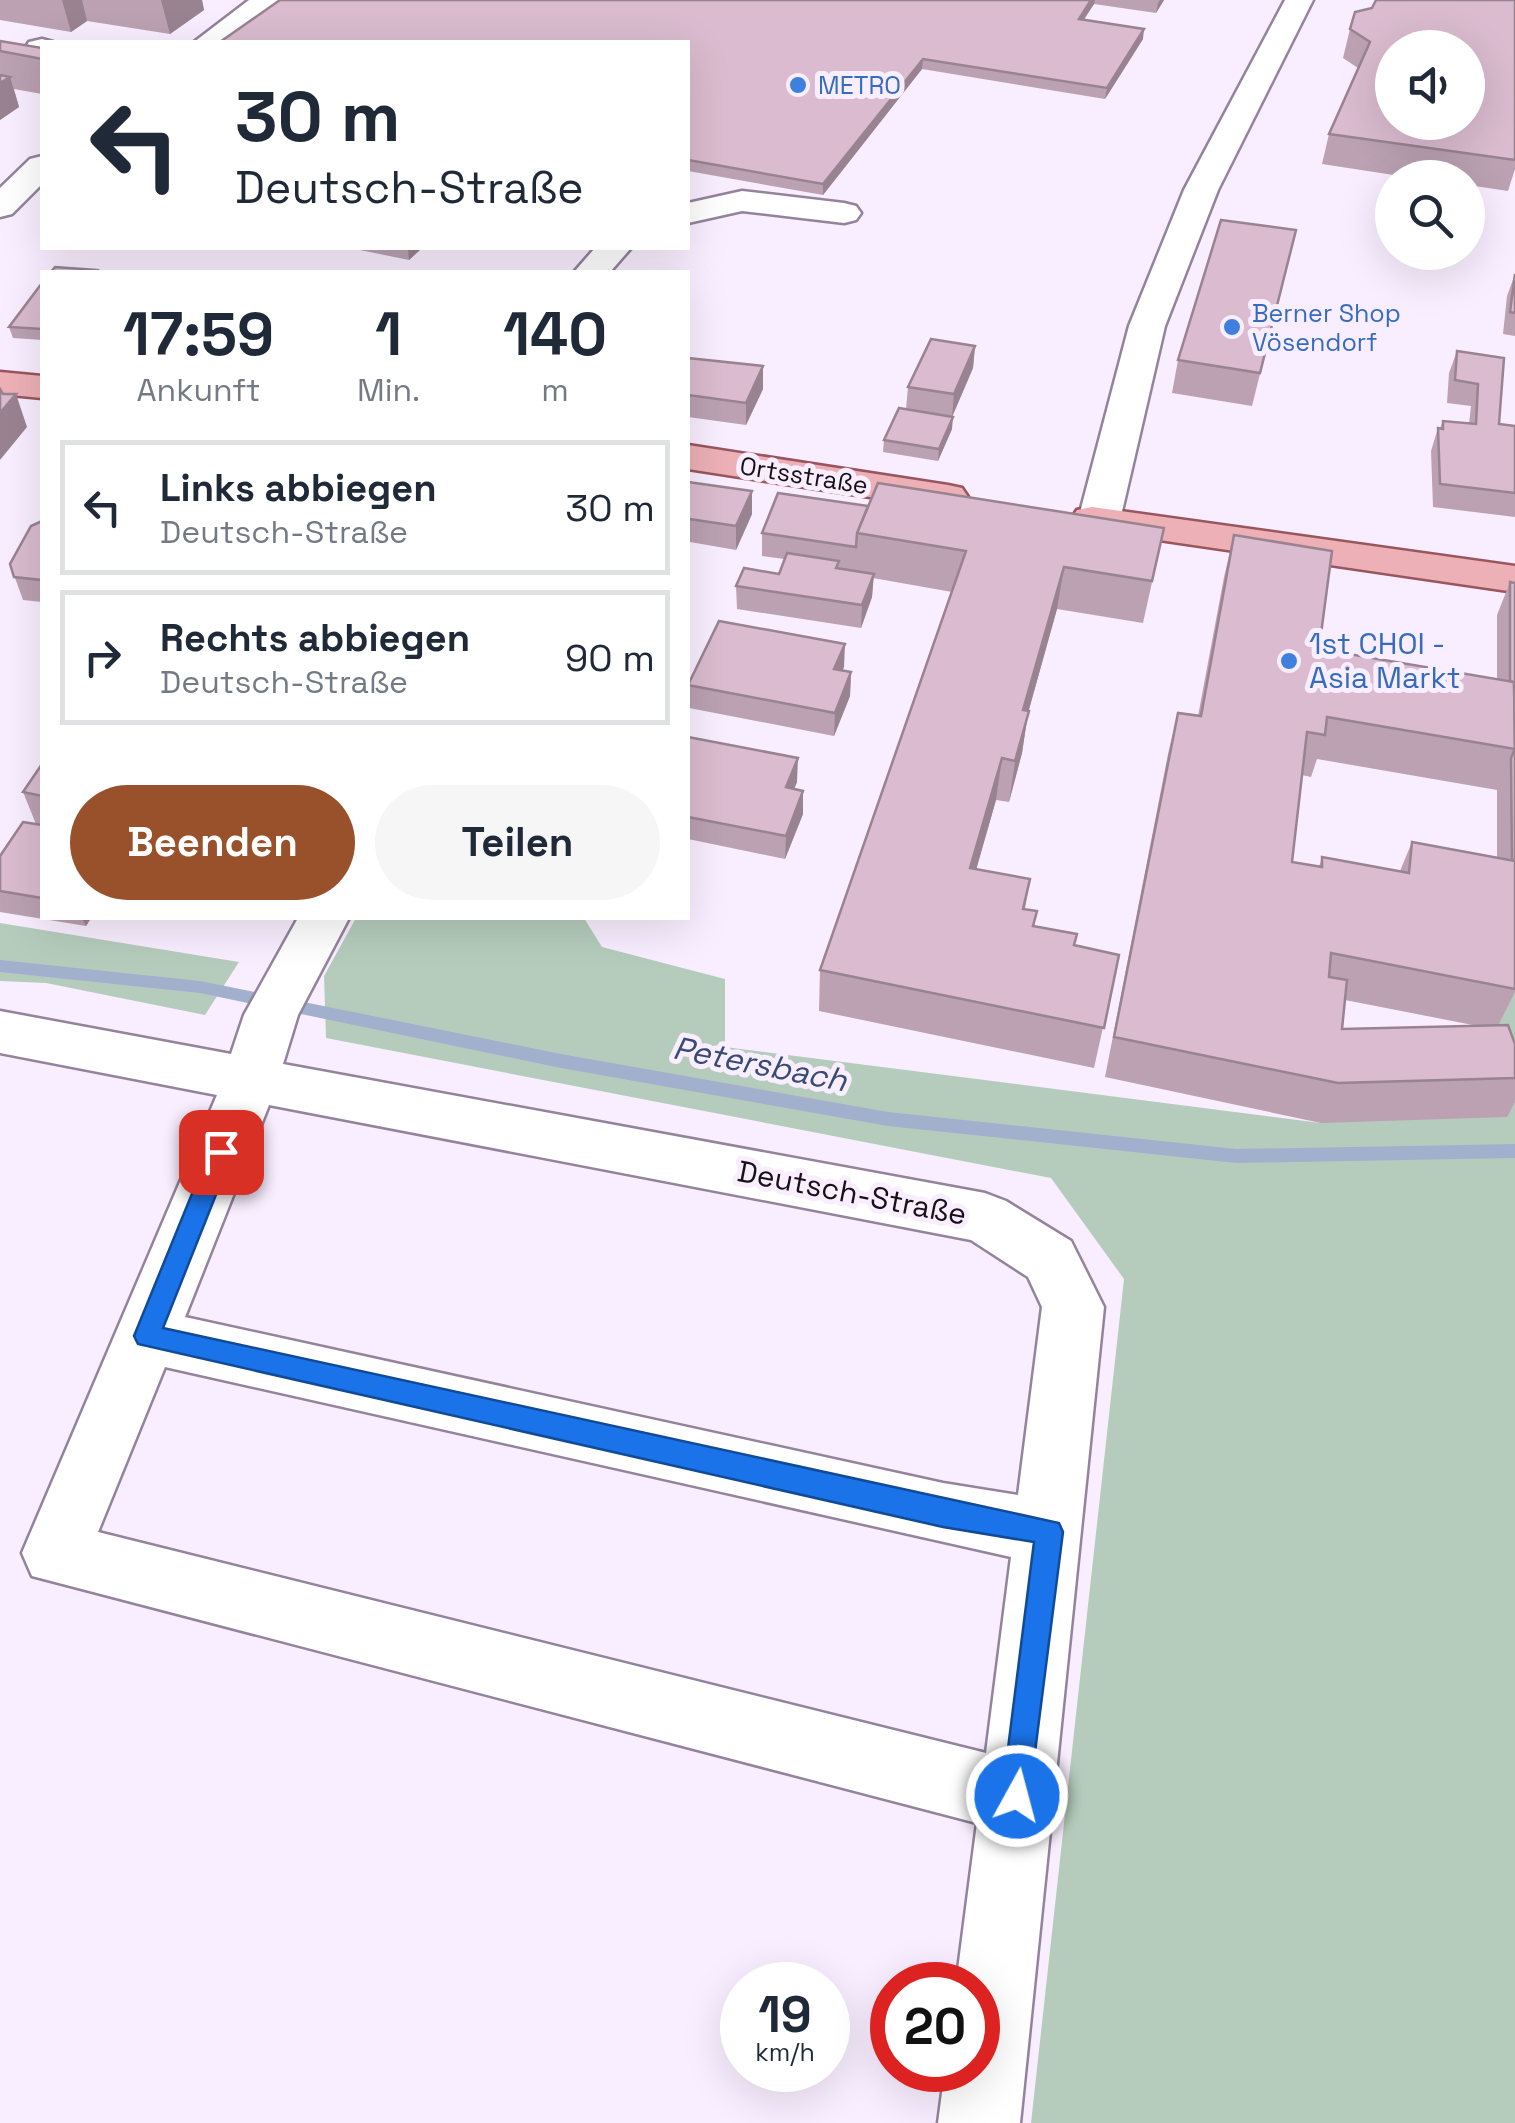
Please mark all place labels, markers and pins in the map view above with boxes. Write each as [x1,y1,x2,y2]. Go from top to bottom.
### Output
place label: METRO [818,69,901,101]
marker: METRO [787,74,809,96]
place label: Berner Shop Vösendorf [1252,297,1401,358]
marker: Berner Shop Vösendorf [1221,316,1243,338]
place label: 1st CHOI - Asia Markt [1309,624,1460,697]
marker: 1st CHOI - Asia Markt [1278,650,1300,672]
pin [179,1110,264,1195]

